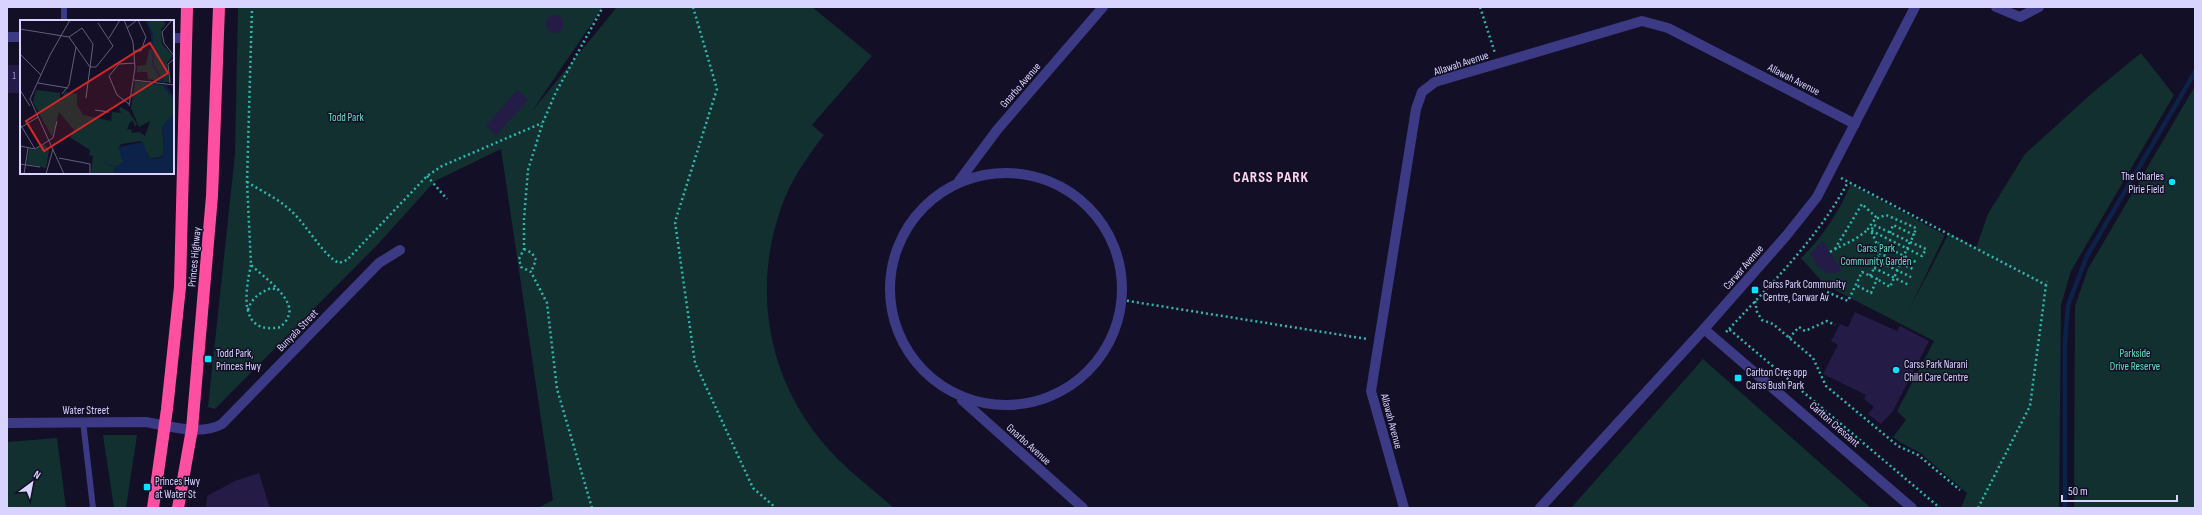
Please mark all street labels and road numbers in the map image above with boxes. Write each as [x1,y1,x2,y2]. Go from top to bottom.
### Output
street label: Allawah Avenue [1431,49,1490,79]
street label: Gnarbo Avenue [997,60,1043,110]
street label: Allawah Avenue [1765,60,1822,98]
street label: Princes Highway [185,226,204,288]
street label: Carwar Avenue [1721,242,1766,292]
street label: Bunyala Street [274,306,321,354]
street label: Allawah Avenue [1378,391,1405,450]
street label: Carlton Crescent [1807,399,1863,450]
street label: Water Street [63,404,110,417]
street label: Gnarbo Avenue [1004,421,1054,468]

